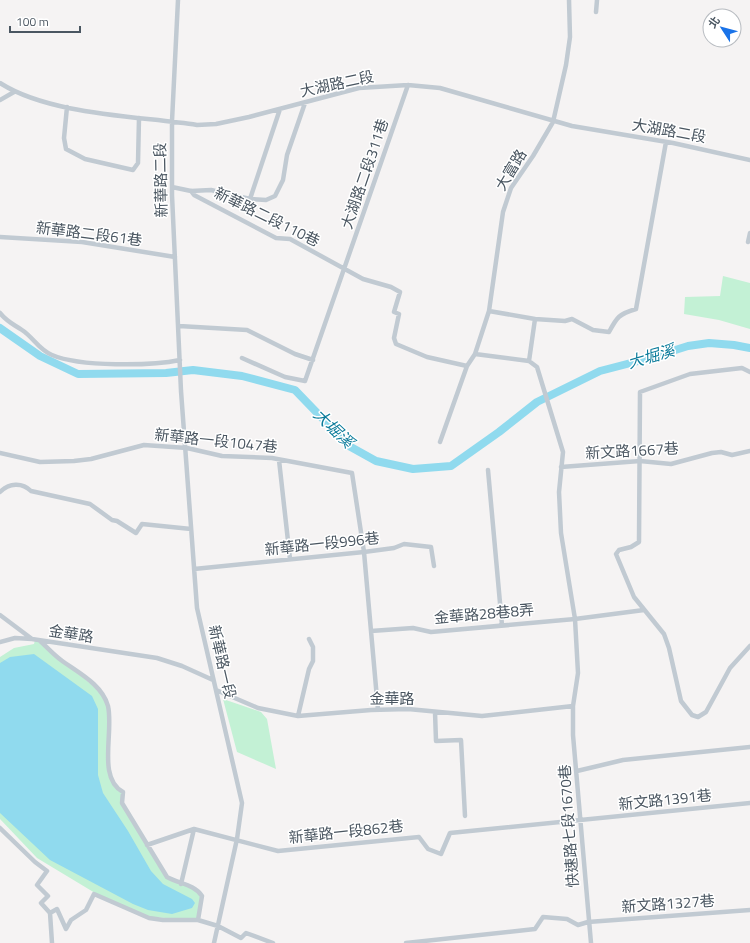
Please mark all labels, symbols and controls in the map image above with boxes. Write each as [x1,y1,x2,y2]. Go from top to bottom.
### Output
scale bar [10,8,80,34]
north arrow [702,8,742,48]
text: 100 m [16,12,49,31]
text: 北 [704,13,724,31]
street label: 大湖路二段 [298,64,376,103]
street label: 大湖路二段 [630,113,708,148]
street label: 大湖路二段311巷 [335,116,394,232]
street label: 新華路二段 [148,142,173,218]
street label: 大富路 [489,145,532,195]
street label: 新華路二段110巷 [210,181,324,252]
street label: 新華路二段61巷 [35,216,143,251]
water label: 大堀溪 [625,337,679,374]
water label: 大堀溪 [308,403,361,455]
street label: 新華路一段1047巷 [153,423,279,458]
street label: 新文路1667巷 [585,437,679,464]
street label: 新華路一段996巷 [263,526,380,561]
street label: 金華路28巷8弄 [433,598,535,629]
street label: 金華路 [47,619,95,648]
street label: 新華路一段 [203,623,242,701]
street label: 金華路 [369,687,415,710]
street label: 快速路七段1670巷 [553,764,584,888]
street label: 新文路1391巷 [617,783,713,816]
street label: 新華路一段862巷 [287,814,404,849]
street label: 新文路1327巷 [620,889,715,918]

